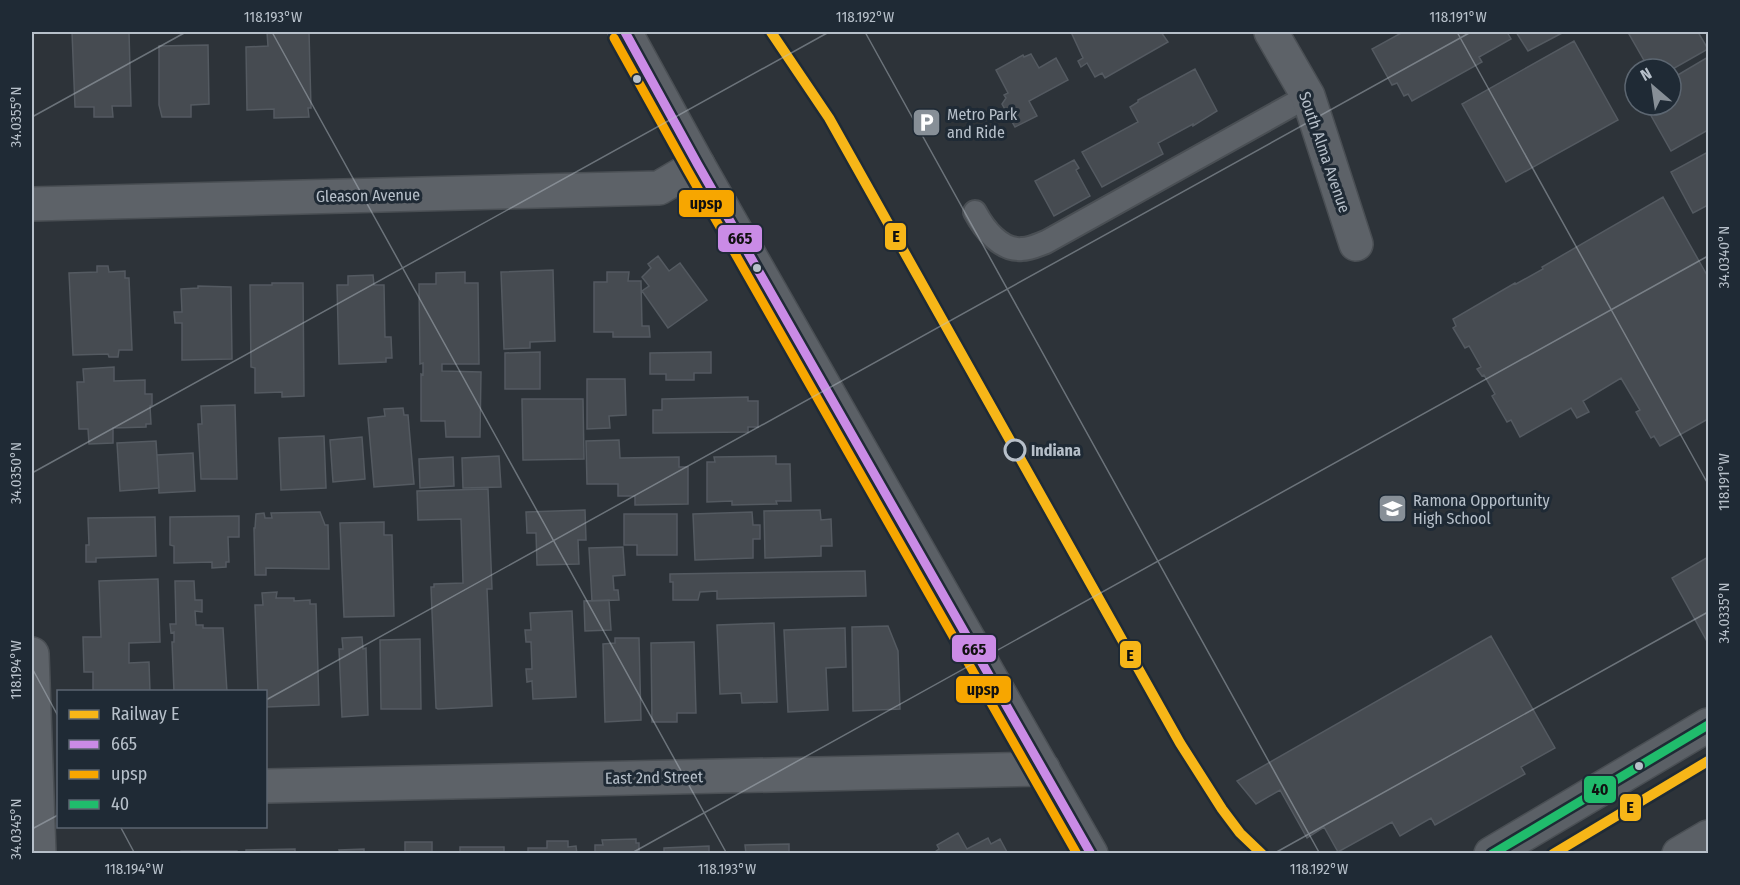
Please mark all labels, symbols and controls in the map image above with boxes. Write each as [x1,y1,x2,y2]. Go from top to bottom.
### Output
text: 118.193°W [244,8,302,26]
text: 118.192°W [836,8,894,26]
text: 118.191°W [1429,8,1487,26]
north arrow [1623,57,1683,117]
text: N [1637,64,1655,85]
unlabelled marker [631,73,643,85]
text: 34.0355°N [7,86,25,148]
street label: South Alma Avenue [1295,89,1354,215]
place label: Metro Park and Ride [947,105,1018,142]
parking icon: Metro Park and Ride [910,107,942,139]
street label: Gleason Avenue [316,185,420,206]
line badge: upsp [678,189,735,218]
text: upsp [690,194,723,213]
line badge: E [884,222,907,251]
line badge: 665 [717,224,763,253]
text: 34.0340°N [1715,226,1733,288]
text: E [892,227,900,246]
text: 665 [728,229,752,248]
unlabelled marker [751,262,763,274]
marker: Indiana [1004,439,1026,461]
place label: Indiana [1031,441,1081,460]
text: 34.0350°N [7,442,25,504]
text: 118.191°W [1715,453,1733,511]
place label: Ramona Opportunity High School [1413,491,1550,528]
school or university icon: Ramona Opportunity High School [1376,493,1408,525]
text: 34.0335°N [1715,582,1733,644]
line badge: 665 [951,634,997,663]
text: 118.194°W [7,640,25,700]
text: 665 [962,640,986,659]
line badge: E [1119,640,1142,669]
text: E [1126,646,1134,665]
line badge: upsp [955,675,1012,704]
text: upsp [967,680,1000,699]
legend [57,690,267,828]
text: Railway E [111,703,180,725]
text: 665 [111,733,137,755]
unlabelled marker [1633,760,1645,772]
text: upsp [111,763,147,785]
street label: East 2nd Street [605,767,704,788]
line badge: 40 [1583,775,1617,804]
text: 40 [1592,780,1609,799]
text: 40 [111,793,129,815]
line badge: E [1619,793,1642,822]
text: 34.0345°N [7,798,25,860]
text: E [1626,798,1634,817]
text: 118.194°W [104,860,164,878]
text: 118.193°W [698,860,756,878]
text: 118.192°W [1290,860,1348,878]

